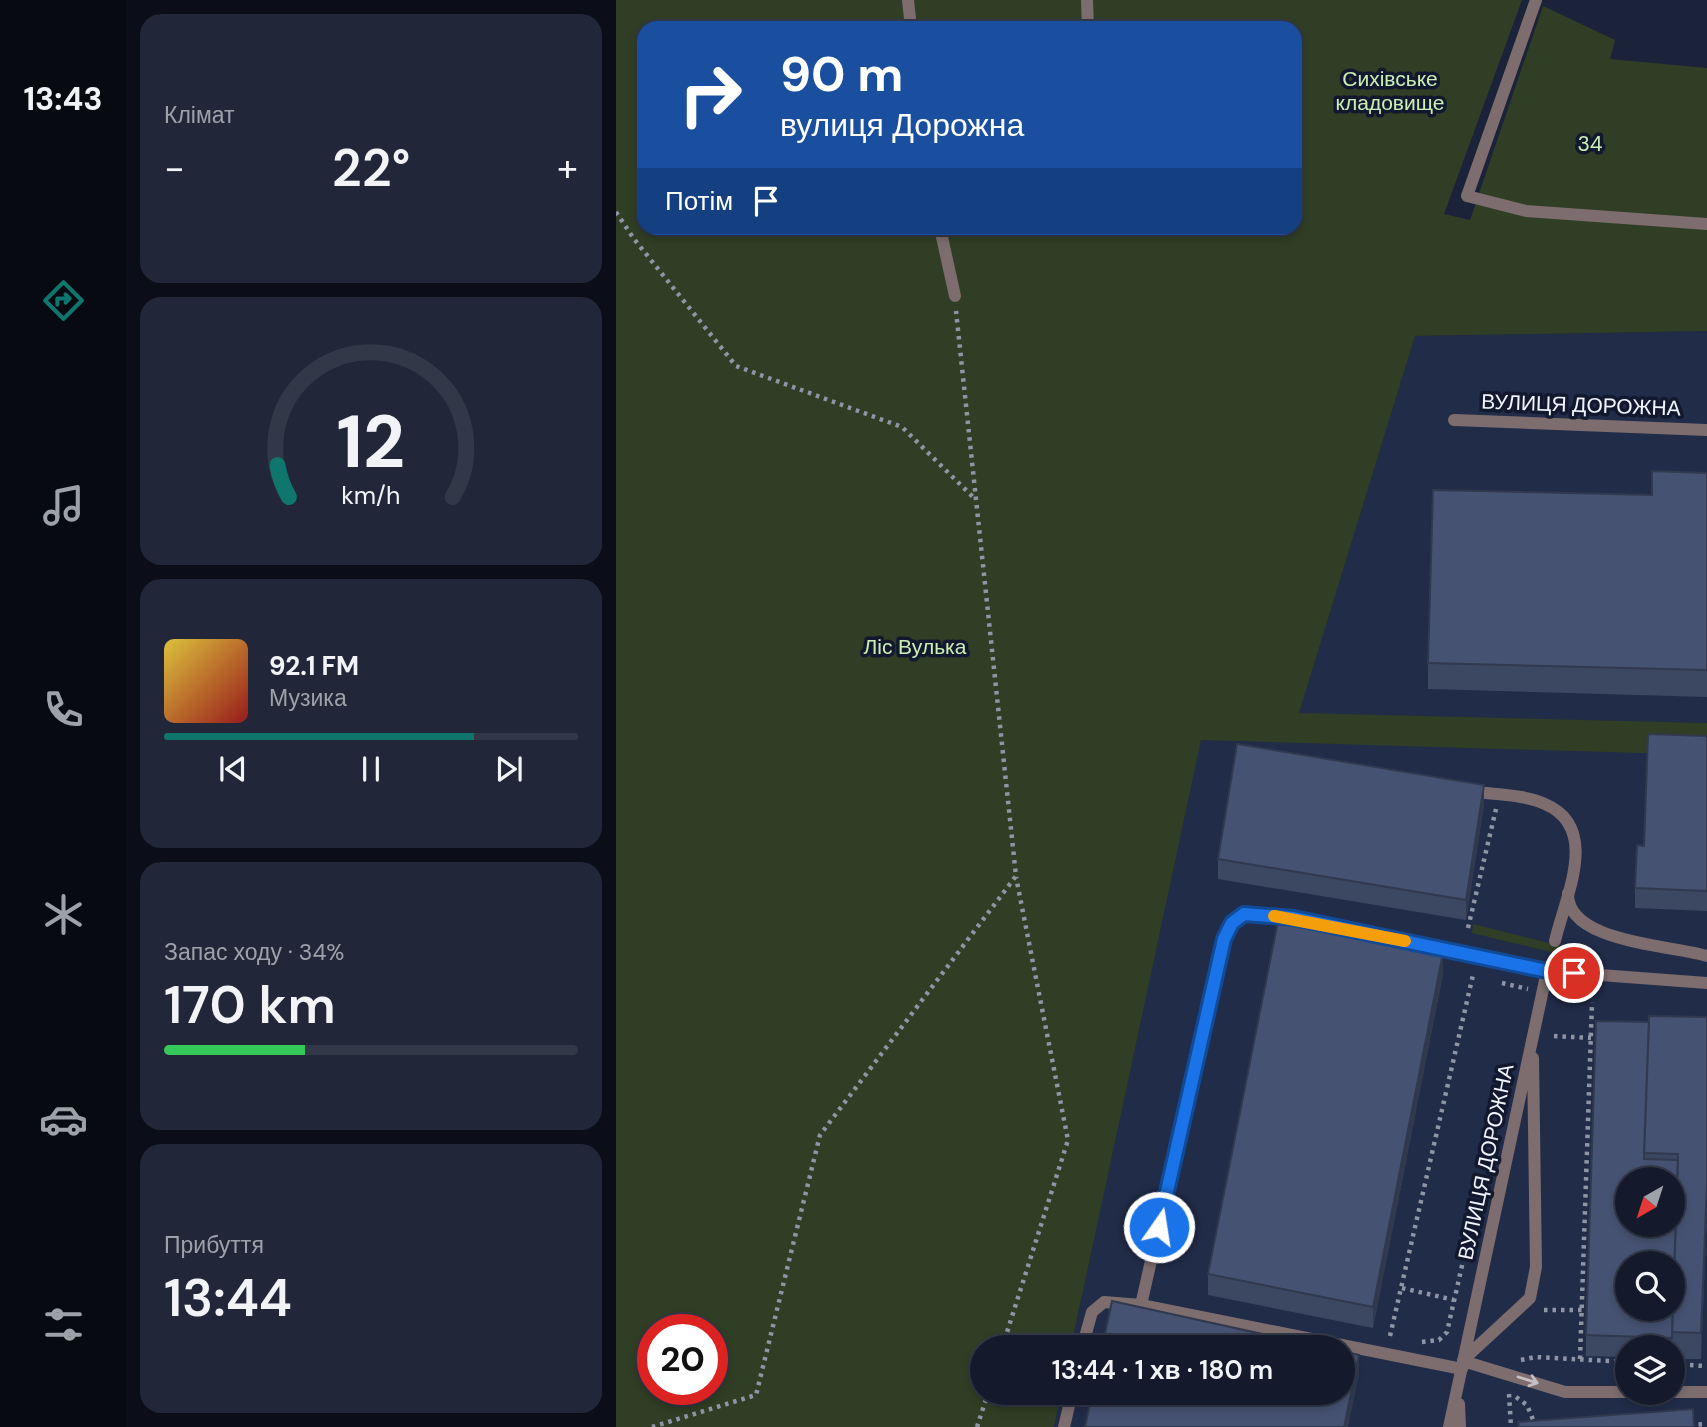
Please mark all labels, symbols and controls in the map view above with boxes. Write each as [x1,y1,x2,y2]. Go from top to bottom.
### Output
text: 90 m [780,42,903,106]
icon: right [665,49,756,140]
park label: Сихівське кладовище [1336,65,1444,117]
text: 13:43 [23,78,103,120]
text: Клімат [164,100,235,130]
text: вулиця Дорожна [780,104,1024,146]
park label: 34 [1577,130,1603,158]
text: 22° [332,134,410,202]
text: − [164,143,185,193]
text: + [557,143,578,193]
icon: arrive [747,182,785,220]
text: Потім [665,184,733,218]
icon: directions [39,276,88,325]
street label: ВУЛИЦЯ ДОРОЖНА [1481,388,1681,422]
text: 12 [337,395,405,490]
text: km/h [341,479,401,512]
icon: music [39,481,88,530]
park label: Ліс Вулька [864,633,967,661]
text: 92.1 FM [269,649,359,683]
text: Музика [269,683,347,713]
icon: phone [39,685,88,734]
icon: previous [214,750,252,788]
icon: pause [352,750,390,788]
icon: next [490,750,528,788]
icon: climate [39,890,88,939]
text: Запас ходу · 34% [164,937,344,967]
pin [1544,943,1604,1003]
icon: arrive [1555,954,1593,992]
text: 170 km [164,971,336,1039]
street label: ВУЛИЦЯ ДОРОЖНА [1452,1061,1520,1263]
icon: car [39,1095,88,1144]
north arrow [1615,1167,1685,1237]
map controls [1615,1167,1685,1405]
position arrow [1122,1190,1196,1264]
text: Прибуття [164,1230,264,1260]
button: search [1615,1251,1685,1321]
text: 13:44 [164,1264,292,1332]
icon: filters [39,1300,88,1349]
speed limit sign: 20 [637,1314,728,1405]
button: layers [1615,1335,1685,1405]
text: 13:44 · 1 хв · 180 m [1052,1353,1273,1387]
one-way arrow [1517,1375,1539,1388]

